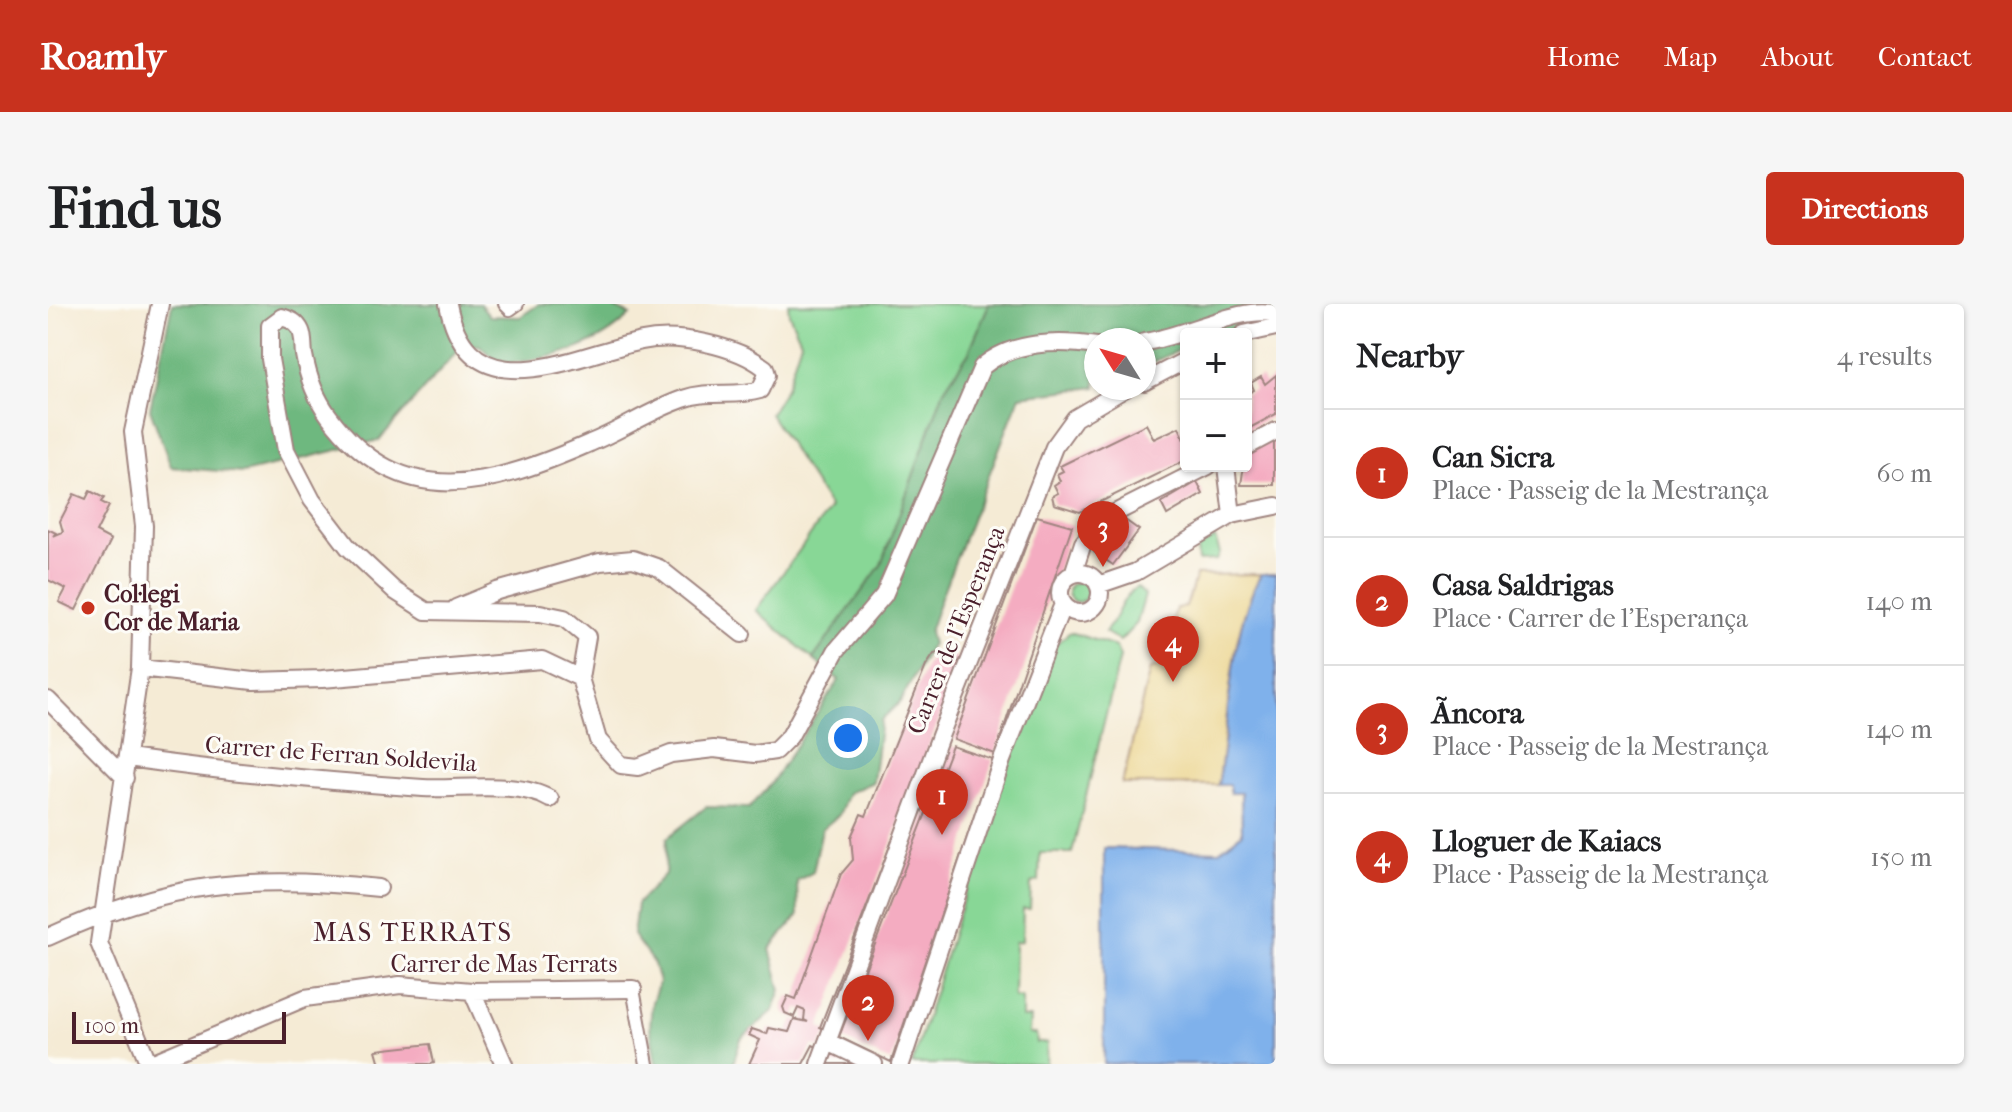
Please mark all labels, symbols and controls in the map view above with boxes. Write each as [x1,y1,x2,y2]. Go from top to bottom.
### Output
text: Roamly [40,34,166,79]
text: Home [1547,40,1620,73]
text: Map [1664,40,1717,73]
text: About [1761,40,1834,73]
text: Contact [1878,40,1972,73]
button: Directions [1766,172,1964,245]
text: Find us [48,176,222,241]
north arrow [1084,328,1156,400]
map controls [1180,328,1252,472]
button: + [1180,328,1252,400]
text: Nearby [1356,336,1463,376]
text: 4 results [1837,341,1932,372]
button: − [1180,400,1252,472]
text: Can Sicra [1432,440,1554,475]
text: 1 [1377,458,1387,489]
text: 60 m [1876,458,1932,489]
text: Place · Passeig de la Mestrança [1432,475,1768,506]
pin: 3 [1077,501,1129,567]
street label: Carrer de l'Esperança [901,521,1012,738]
text: Casa Saldrigas [1432,568,1614,603]
place label: Col·legi Cor de Maria [104,580,240,636]
text: 2 [1375,586,1389,617]
text: 140 m [1866,586,1932,617]
marker: Col·legi Cor de Maria [79,599,97,617]
text: Place · Carrer de l'Esperança [1432,603,1748,634]
pin: 4 [1147,616,1199,682]
text: Ãncora [1432,696,1524,731]
text: 3 [1377,714,1387,745]
text: 140 m [1866,714,1932,745]
your location [828,718,868,758]
street label: Carrer de Ferran Soldevila [204,731,479,778]
text: Place · Passeig de la Mestrança [1432,731,1768,762]
pin: 1 [916,769,968,835]
text: Lloguer de Kaiacs [1432,824,1661,859]
text: 4 [1374,842,1390,873]
text: 150 m [1870,842,1932,873]
text: Place · Passeig de la Mestrança [1432,859,1768,890]
district label: MAS TERRATS [313,917,513,948]
street label: Carrer de Mas Terrats [391,950,618,978]
pin: 2 [842,975,894,1041]
scale bar [72,1008,286,1044]
text: 100 m [84,1013,139,1039]

